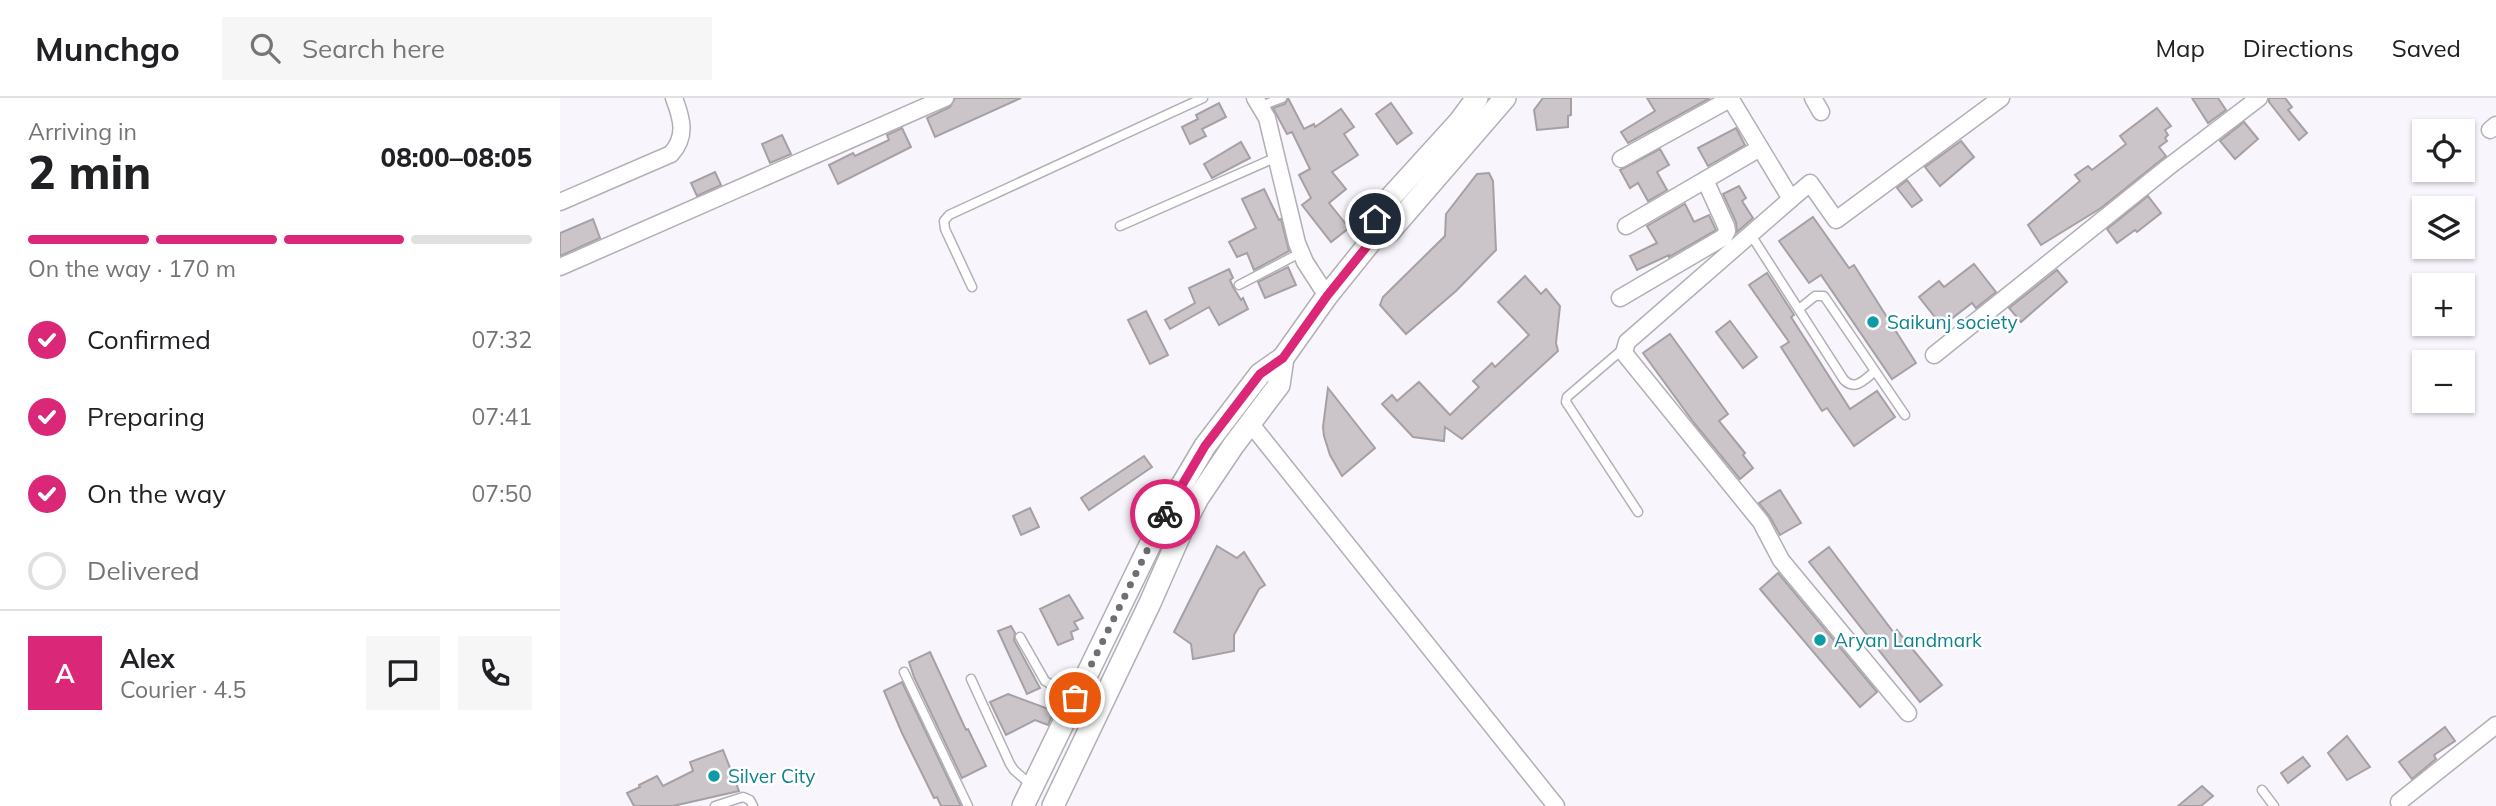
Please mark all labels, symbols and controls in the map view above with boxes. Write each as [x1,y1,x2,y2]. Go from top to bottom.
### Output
search box [222,17,712,80]
text: Munchgo [35,28,180,69]
icon: search [246,29,284,67]
text: Search here [302,32,445,65]
text: Map [2155,33,2205,63]
text: Directions [2243,33,2354,63]
text: Saved [2392,33,2461,63]
text: Arriving in [28,117,137,146]
map controls [2412,119,2475,413]
button: locate [2412,119,2475,182]
text: 08:00–08:05 [381,141,532,174]
text: 2 min [28,143,151,201]
pin [1345,189,1405,249]
button: layers [2412,196,2475,259]
icon: home [1356,200,1394,238]
text: On the way · 170 m [28,254,236,283]
button: + [2412,273,2475,336]
place label: Saikunj society [1887,310,2018,334]
marker: Saikunj society [1865,314,1881,330]
icon: check [28,321,66,359]
text: Confirmed [87,323,211,356]
text: 07:32 [472,325,532,354]
button: − [2412,350,2475,413]
icon: check [28,398,66,436]
text: Preparing [87,400,205,433]
text: 07:41 [472,402,532,431]
icon: check [28,475,66,513]
text: On the way [87,477,226,510]
text: 07:50 [472,479,532,508]
courier [1130,479,1200,549]
icon: bike [1146,495,1184,533]
text: Delivered [87,554,200,587]
place label: Aryan Landmark [1834,628,1982,652]
marker: Aryan Landmark [1812,632,1828,648]
button: chat [366,636,440,710]
button: phone [458,636,532,710]
text: Alex [120,642,175,675]
text: A [55,657,75,690]
pin [1045,668,1105,728]
text: Courier · 4.5 [120,675,246,704]
icon: bag [1056,679,1094,717]
place label: Silver City [728,764,815,788]
marker: Silver City [706,768,722,784]

